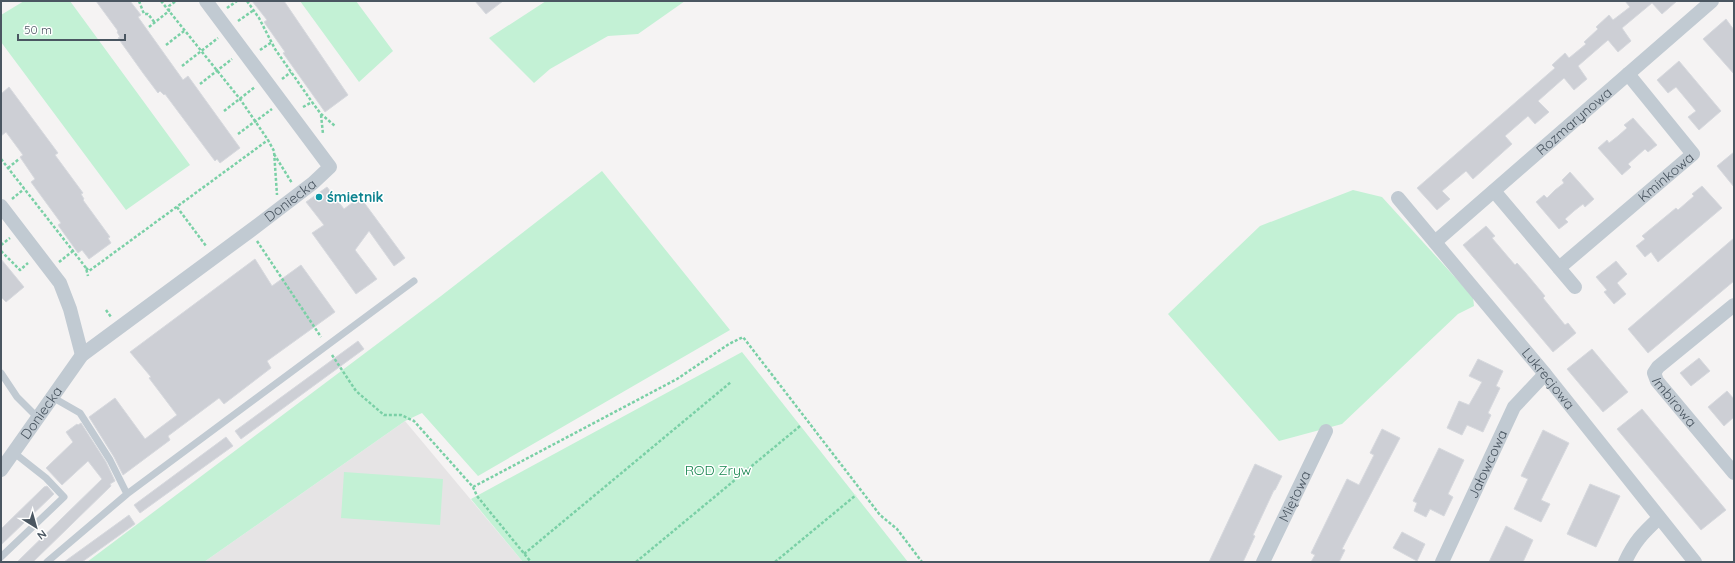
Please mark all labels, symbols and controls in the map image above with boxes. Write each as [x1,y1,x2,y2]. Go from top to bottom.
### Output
scale bar [18,16,125,42]
text: 50 m [24,22,52,37]
street label: Rozmarynowa [1532,83,1615,159]
street label: Kminkowa [1634,148,1698,206]
street label: Doniecka [261,175,320,226]
place label: śmietnik [327,188,384,206]
marker: śmietnik [314,192,324,202]
street label: Lukrecjowa [1518,344,1579,413]
street label: Imbirowa [1648,375,1701,431]
street label: Doniecka [16,383,66,443]
street label: Jałowcowa [1464,427,1511,501]
park label: ROD Zryw [685,461,752,479]
street label: Miętowa [1275,468,1315,525]
north arrow [16,507,56,547]
text: N [35,527,49,543]

